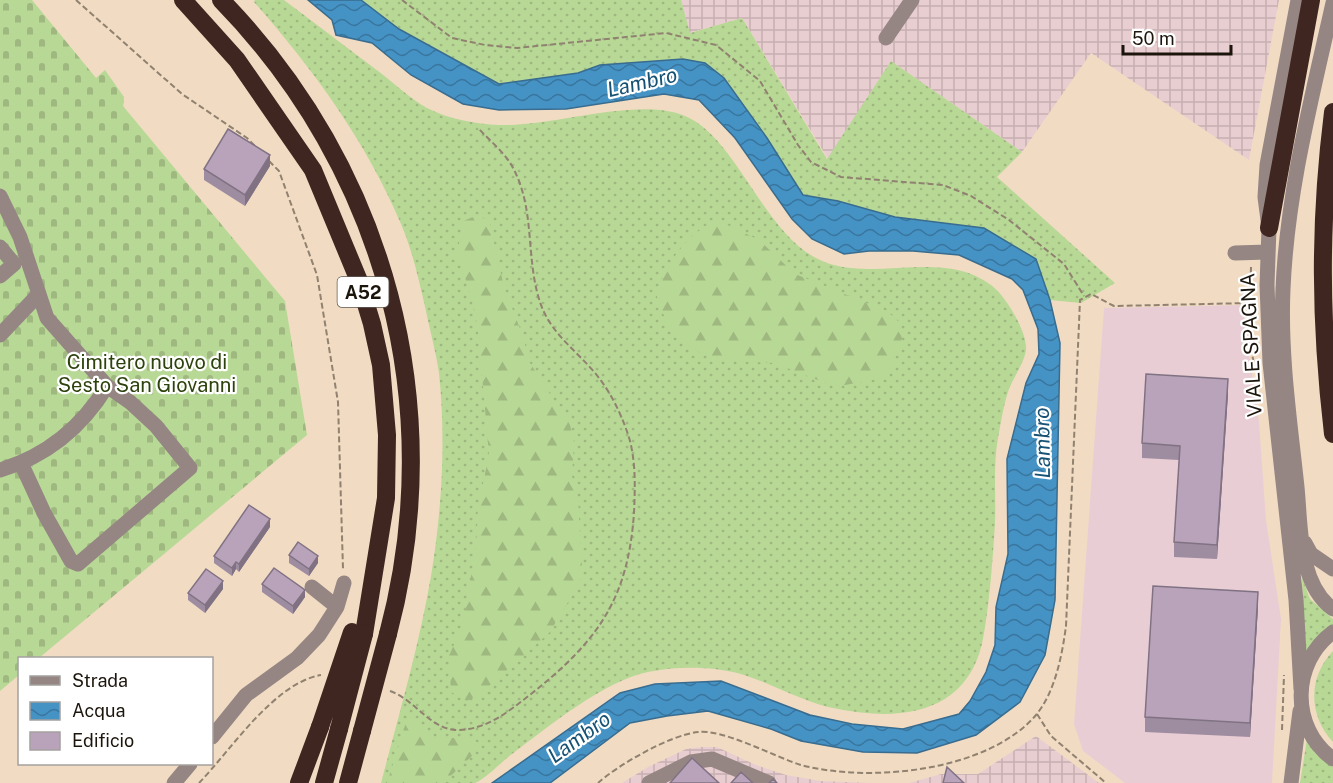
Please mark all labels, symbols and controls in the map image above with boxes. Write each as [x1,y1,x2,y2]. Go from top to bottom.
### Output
scale bar [1123,18,1231,56]
text: 50 m [1132,28,1175,49]
water label: Lambro [604,62,680,102]
street label: VIALE SPAGNA [1235,272,1267,418]
road number: A52 [338,277,388,307]
park label: Cimitero nuovo di Sesto San Giovanni [58,350,236,397]
water label: Lambro [1029,407,1055,479]
legend [18,657,213,765]
text: Strada [72,670,128,691]
text: Acqua [72,700,125,721]
water label: Lambro [543,706,615,768]
text: Edificio [72,730,134,751]

